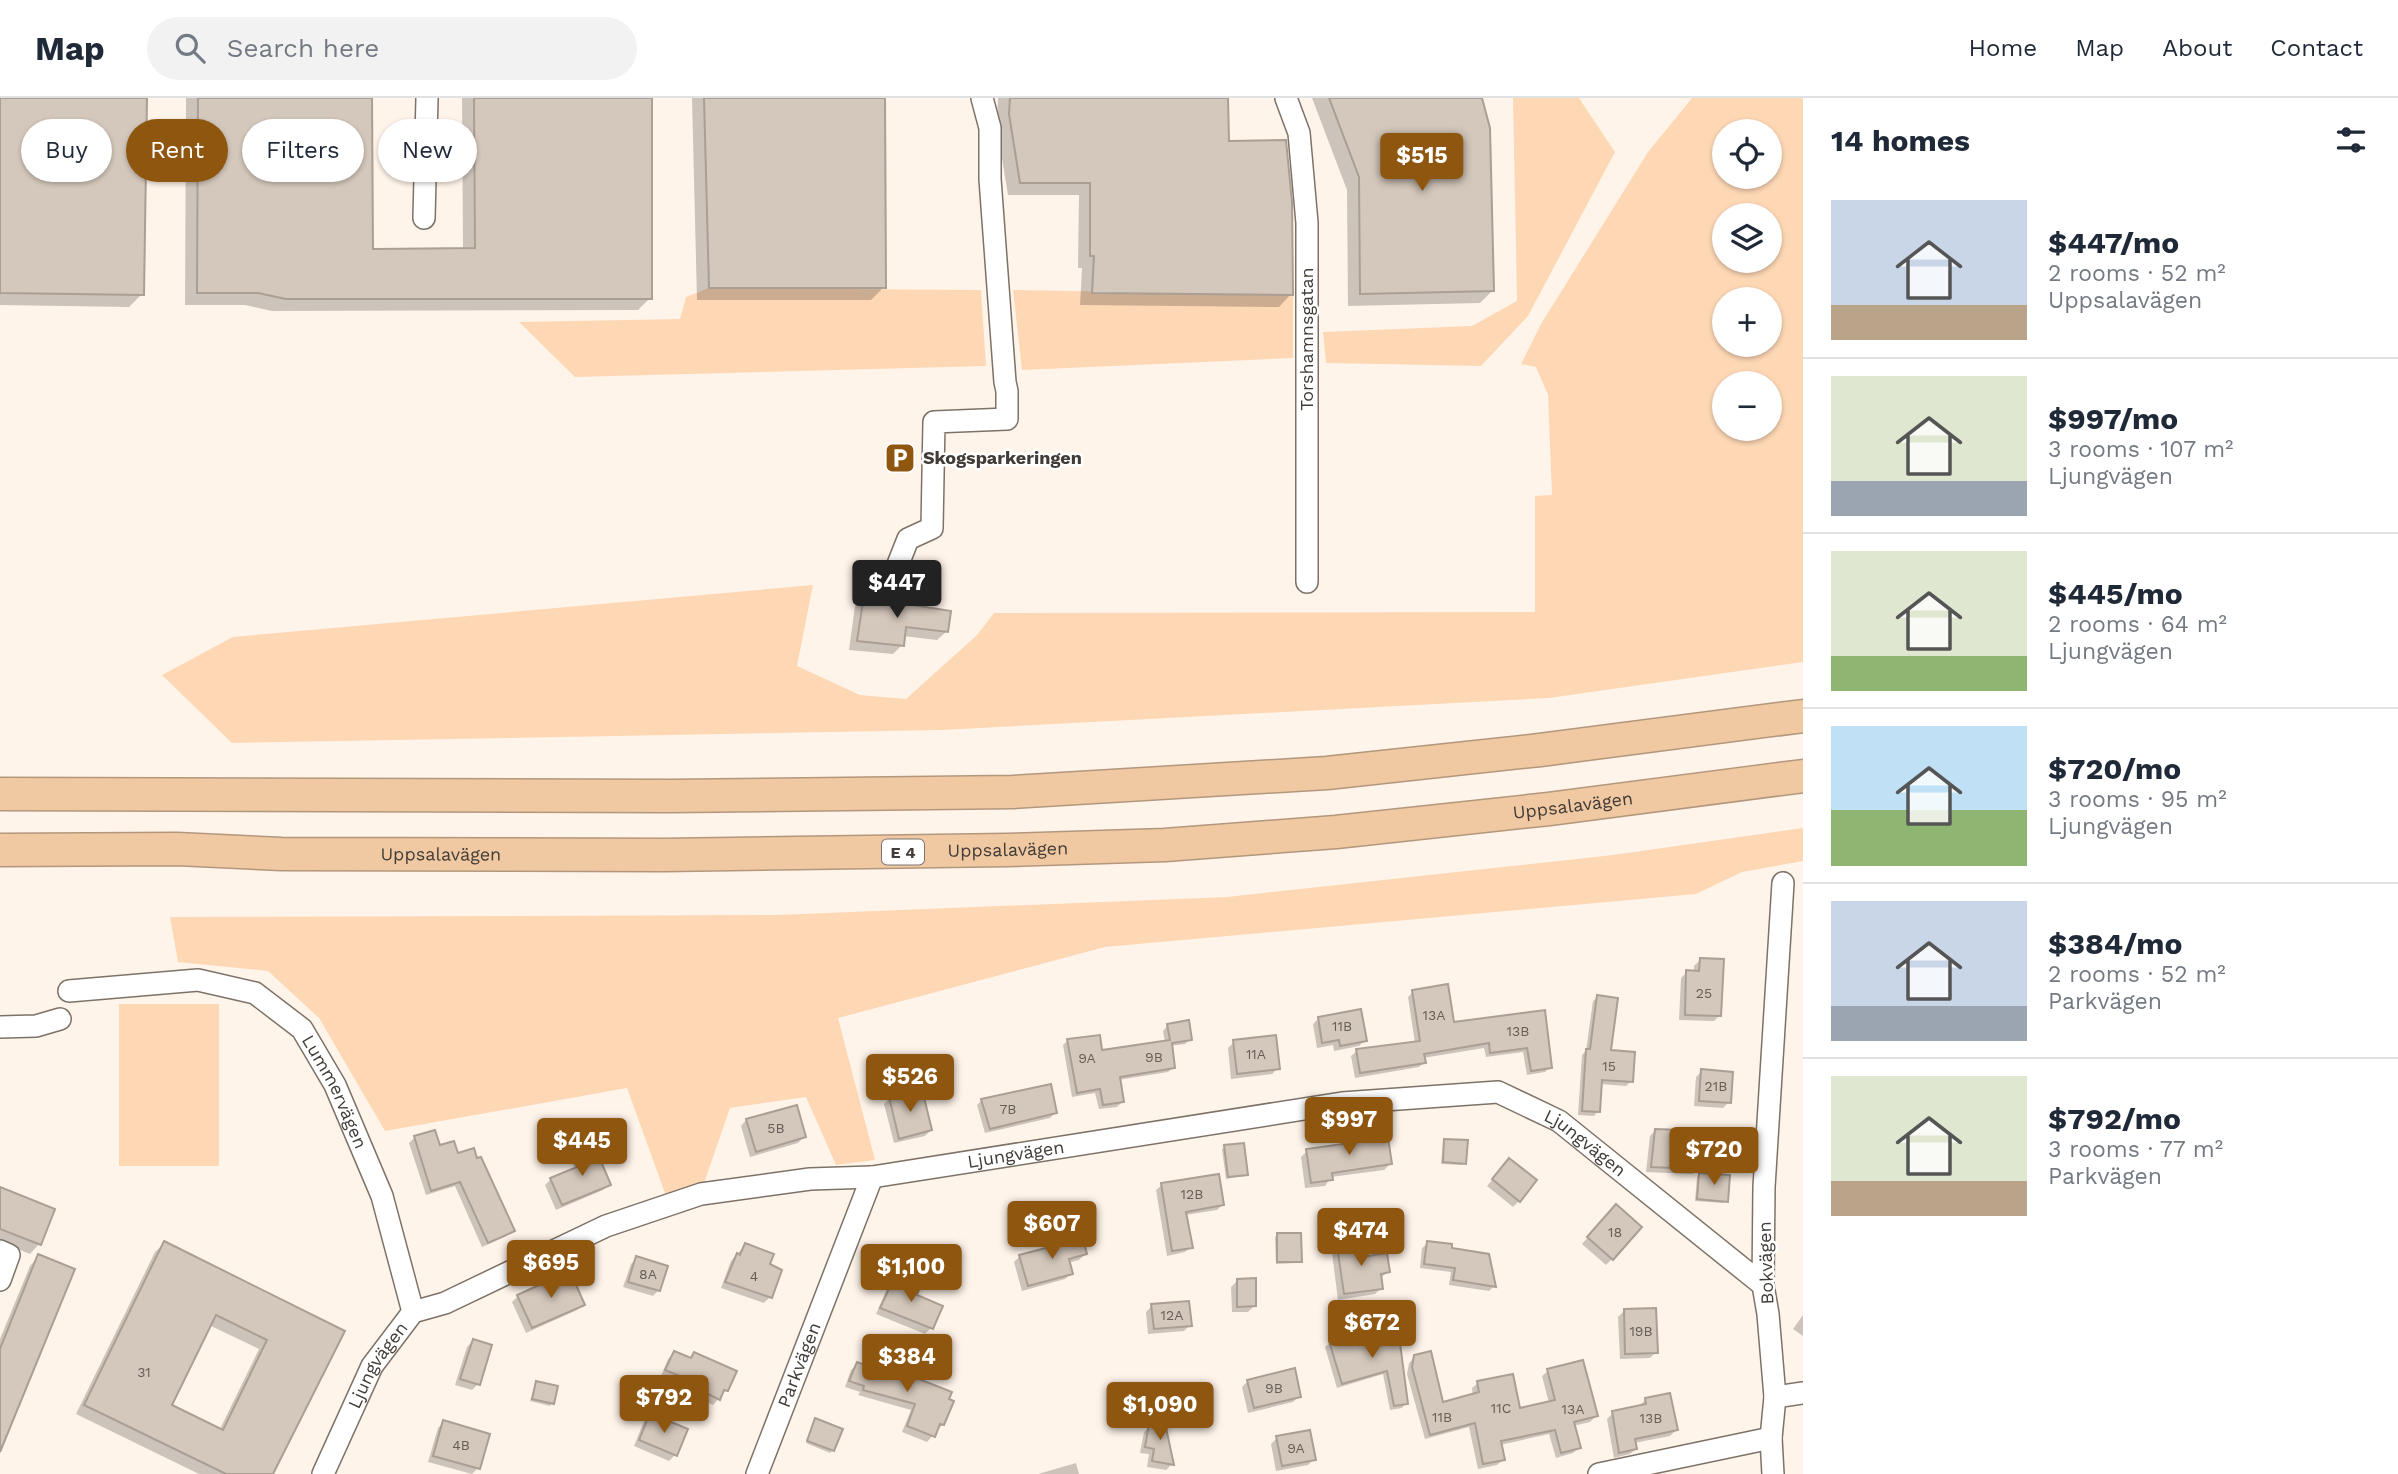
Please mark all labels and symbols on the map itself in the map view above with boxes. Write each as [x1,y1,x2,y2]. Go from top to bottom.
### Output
pin: $515 [1381,134,1463,193]
street label: Torshamnsgatan [1296,267,1317,411]
parking icon: Skogsparkeringen [883,441,917,475]
place label: Skogsparkeringen [923,447,1082,468]
pin: $447 [856,560,938,620]
street label: Uppsalavägen [1512,787,1634,823]
street label: Uppsalavägen [947,837,1069,861]
road number: E 4 [882,839,924,864]
street label: Uppsalavägen [380,843,501,865]
house number: 25 [1696,985,1712,1001]
house number: 13A [1423,1007,1445,1023]
house number: 11B [1332,1018,1352,1034]
house number: 13B [1507,1023,1529,1039]
street label: Lummervägen [298,1031,372,1151]
house number: 11A [1246,1046,1266,1062]
house number: 9B [1145,1049,1163,1065]
house number: 9A [1078,1050,1096,1066]
pin: $526 [869,1054,951,1114]
house number: 15 [1602,1058,1616,1074]
house number: 21B [1705,1078,1727,1094]
pin: $997 [1308,1098,1390,1157]
house number: 7B [1000,1101,1017,1117]
street label: Ljungvägen [1541,1105,1630,1181]
pin: $445 [541,1118,623,1178]
house number: 5B [767,1120,785,1136]
pin: $720 [1673,1128,1755,1187]
street label: Ljungvägen [966,1136,1066,1172]
house number: 12B [1181,1186,1203,1202]
pin: $607 [1011,1202,1093,1261]
pin: $474 [1320,1208,1402,1268]
street label: Bokvägen [1754,1221,1777,1305]
house number: 18 [1608,1224,1622,1240]
pin: $695 [510,1240,592,1300]
pin: $1,100 [854,1244,968,1304]
house number: 8A [639,1266,657,1282]
house number: 4 [750,1268,758,1284]
pin: $672 [1331,1300,1413,1360]
house number: 12A [1161,1307,1183,1323]
street label: Ljungvägen [343,1318,412,1412]
street label: Parkvägen [773,1319,825,1410]
house number: 19B [1629,1323,1653,1339]
pin: $384 [866,1334,948,1394]
house number: 31 [137,1364,151,1380]
pin: $792 [623,1376,705,1435]
house number: 9B [1265,1380,1283,1396]
pin: $1,090 [1103,1382,1217,1442]
house number: 11C [1491,1400,1511,1416]
house number: 13A [1562,1401,1584,1417]
house number: 11B [1432,1409,1452,1425]
house number: 13B [1640,1410,1662,1426]
house number: 4B [452,1437,470,1453]
house number: 9A [1287,1440,1305,1456]

